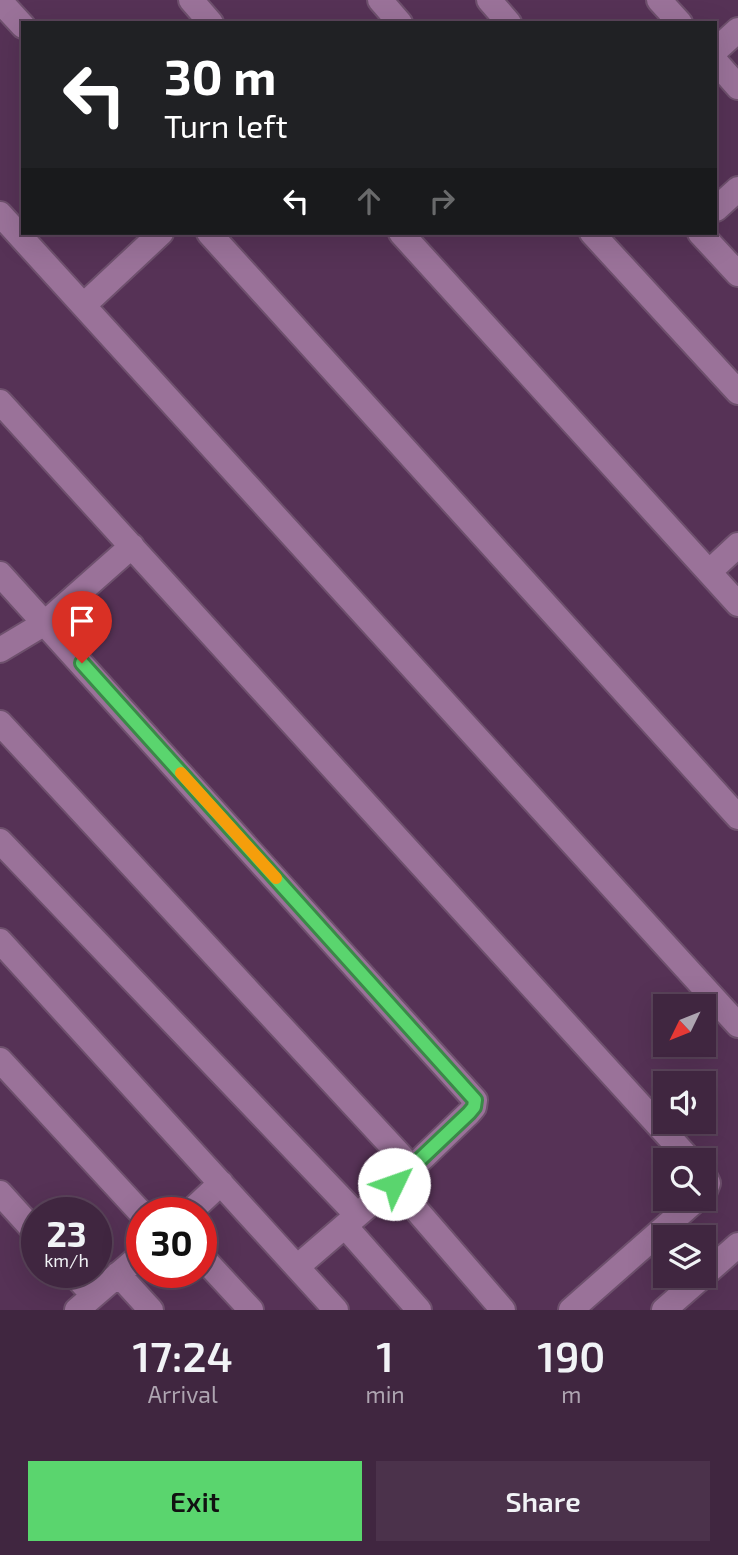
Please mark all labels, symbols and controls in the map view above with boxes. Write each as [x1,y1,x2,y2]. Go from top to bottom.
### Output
text: 30 m [164,46,276,105]
icon: left [49,49,140,140]
text: Turn left [164,106,288,144]
icon: left [277,182,315,220]
icon: ahead [350,182,388,220]
icon: right [423,182,461,220]
pin [52,591,112,663]
icon: arrive [63,602,101,640]
north arrow [653,994,716,1057]
map controls [653,994,716,1288]
button: sound [653,1071,716,1134]
position arrow [357,1147,431,1221]
button: search [653,1148,716,1211]
speed limit sign: 30 [126,1197,217,1288]
text: 23 [46,1212,87,1254]
button: layers [653,1225,716,1288]
text: km/h [44,1249,89,1271]
text: 17:24 [133,1330,233,1380]
text: 1 [376,1330,394,1380]
text: 190 [537,1330,605,1380]
text: Arrival [148,1380,218,1408]
text: min [366,1380,405,1408]
text: m [561,1380,581,1408]
button: Exit [28,1461,362,1541]
button: Share [376,1461,710,1541]

